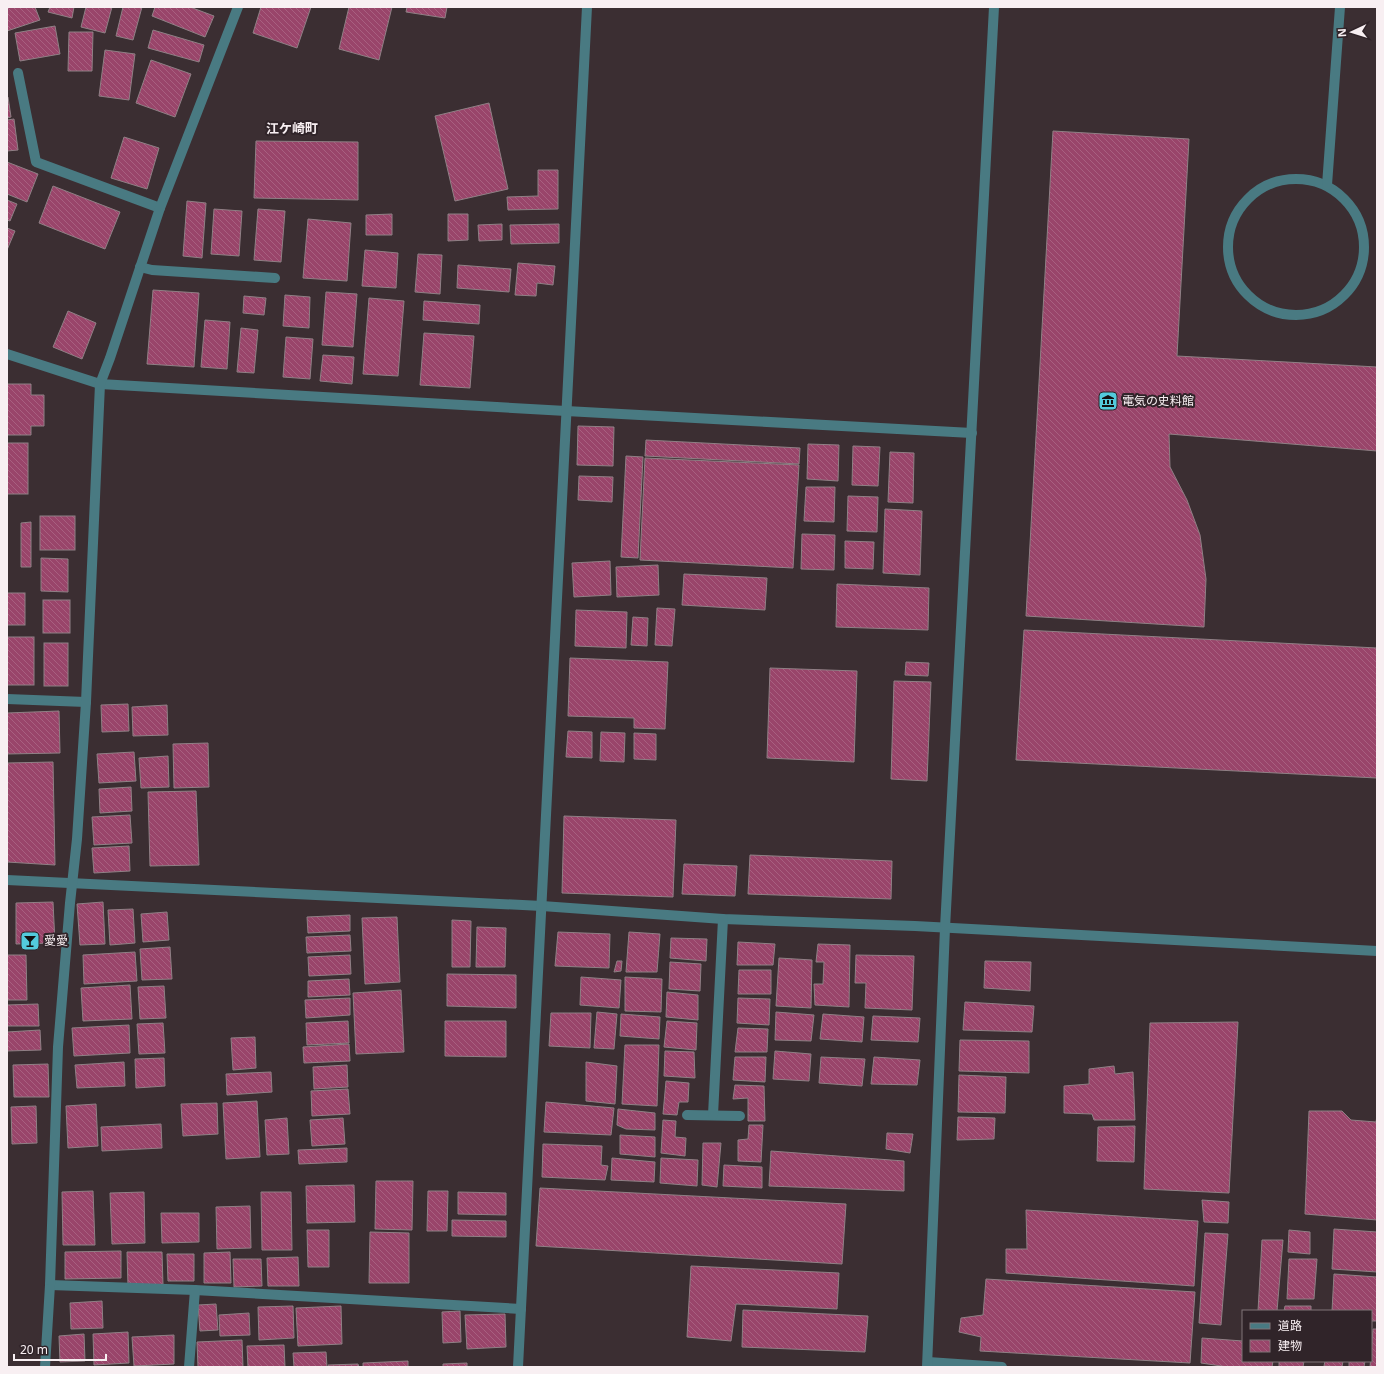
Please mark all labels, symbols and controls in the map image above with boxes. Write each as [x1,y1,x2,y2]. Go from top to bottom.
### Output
north arrow [1332,12,1372,52]
text: N [1334,28,1349,38]
district label: 江ケ崎町 [266,119,318,137]
museum icon: 電気の史料館 [1097,390,1119,412]
place label: 電気の史料館 [1122,392,1194,409]
bar icon: 愛愛 [19,930,41,952]
place label: 愛愛 [44,932,68,949]
legend [1242,1310,1372,1362]
text: 道路 [1278,1317,1302,1334]
scale bar [14,1336,106,1362]
text: 建物 [1278,1337,1302,1354]
text: 20 m [20,1341,48,1358]

